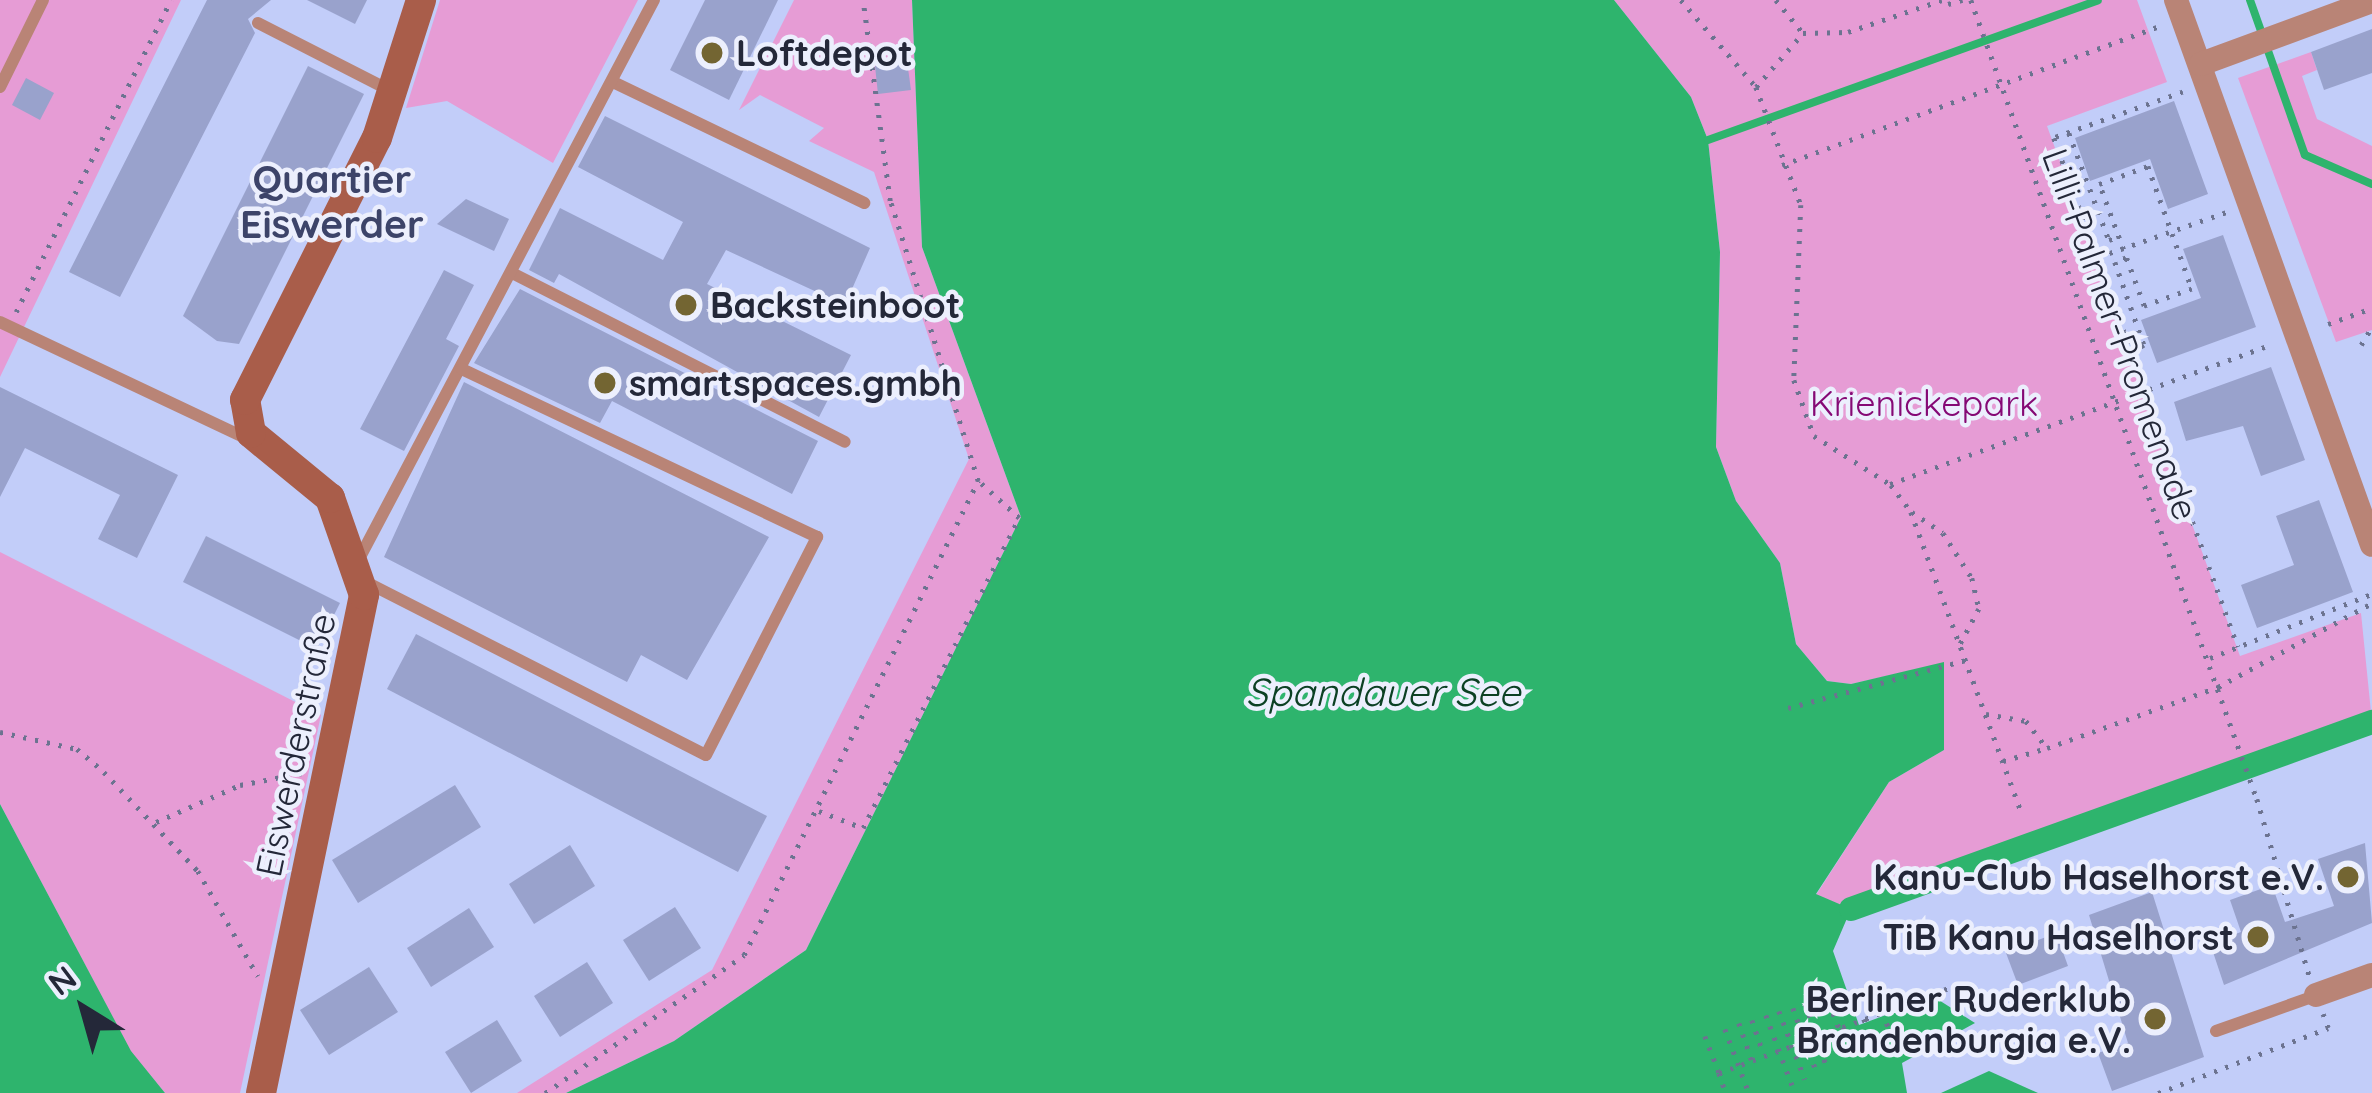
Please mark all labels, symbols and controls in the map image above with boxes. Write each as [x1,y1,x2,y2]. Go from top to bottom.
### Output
place label: Loftdepot [736,31,913,75]
marker: Loftdepot [699,40,725,66]
street label: Lilli-Palmer-Promenade [2034,143,2208,525]
district label: Quartier Eiswerder [240,157,424,248]
place label: Backsteinboot [710,283,961,327]
marker: Backsteinboot [673,292,699,318]
place label: smartspaces.gmbh [629,361,962,405]
marker: smartspaces.gmbh [592,370,618,396]
park label: Krienickepark [1810,381,2038,425]
street label: Eiswerderstraße [246,609,344,881]
water label: Spandauer See [1246,669,1520,715]
place label: Kanu-Club Haselhorst e.V. [1873,855,2324,899]
marker: Kanu-Club Haselhorst e.V. [2335,864,2361,890]
place label: TiB Kanu Haselhorst [1882,915,2234,959]
marker: TiB Kanu Haselhorst [2245,924,2271,950]
north arrow [24,949,144,1069]
text: N [40,956,84,1004]
place label: Berliner Ruderklub Brandenburgia e.V. [1796,976,2131,1061]
marker: Berliner Ruderklub Brandenburgia e.V. [2142,1006,2168,1032]

